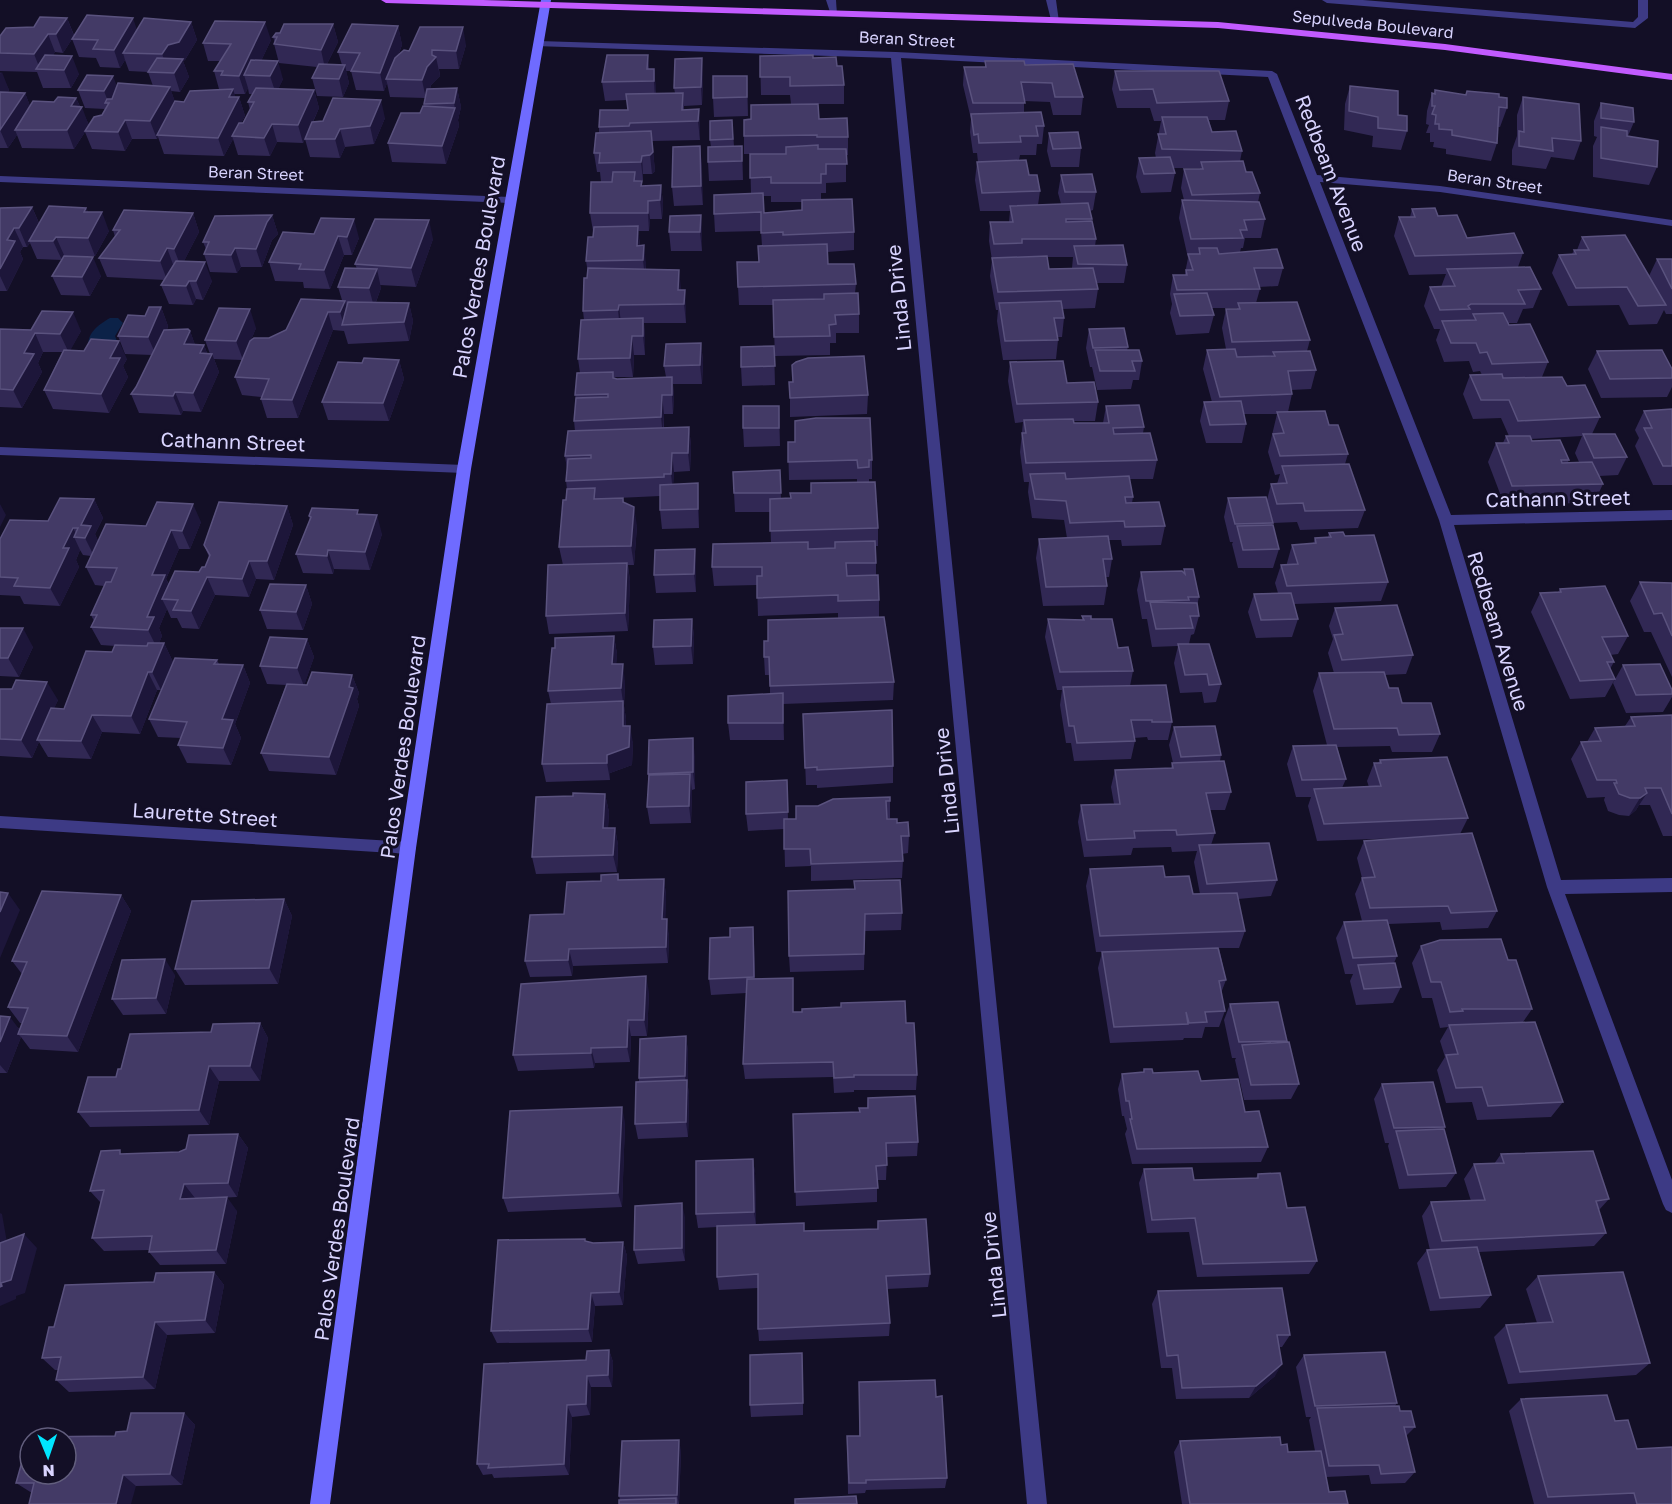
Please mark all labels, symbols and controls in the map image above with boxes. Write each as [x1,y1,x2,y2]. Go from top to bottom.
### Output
street label: Sepulveda Boulevard [1291,6,1455,42]
street label: Beran Street [858,26,956,52]
street label: Redbeam Avenue [1291,91,1373,255]
street label: Palos Verdes Boulevard [447,154,509,380]
street label: Beran Street [208,161,304,185]
street label: Beran Street [1446,164,1544,198]
street label: Linda Drive [880,243,916,353]
street label: Cathann Street [160,426,306,456]
street label: Cathann Street [1485,485,1631,511]
street label: Redbeam Avenue [1463,548,1535,714]
street label: Palos Verdes Boulevard [374,634,430,860]
street label: Linda Drive [928,726,964,836]
street label: Laurette Street [131,797,279,831]
street label: Palos Verdes Boulevard [308,1116,364,1342]
street label: Linda Drive [975,1210,1011,1320]
north arrow [18,1426,78,1486]
text: N [42,1461,55,1481]

